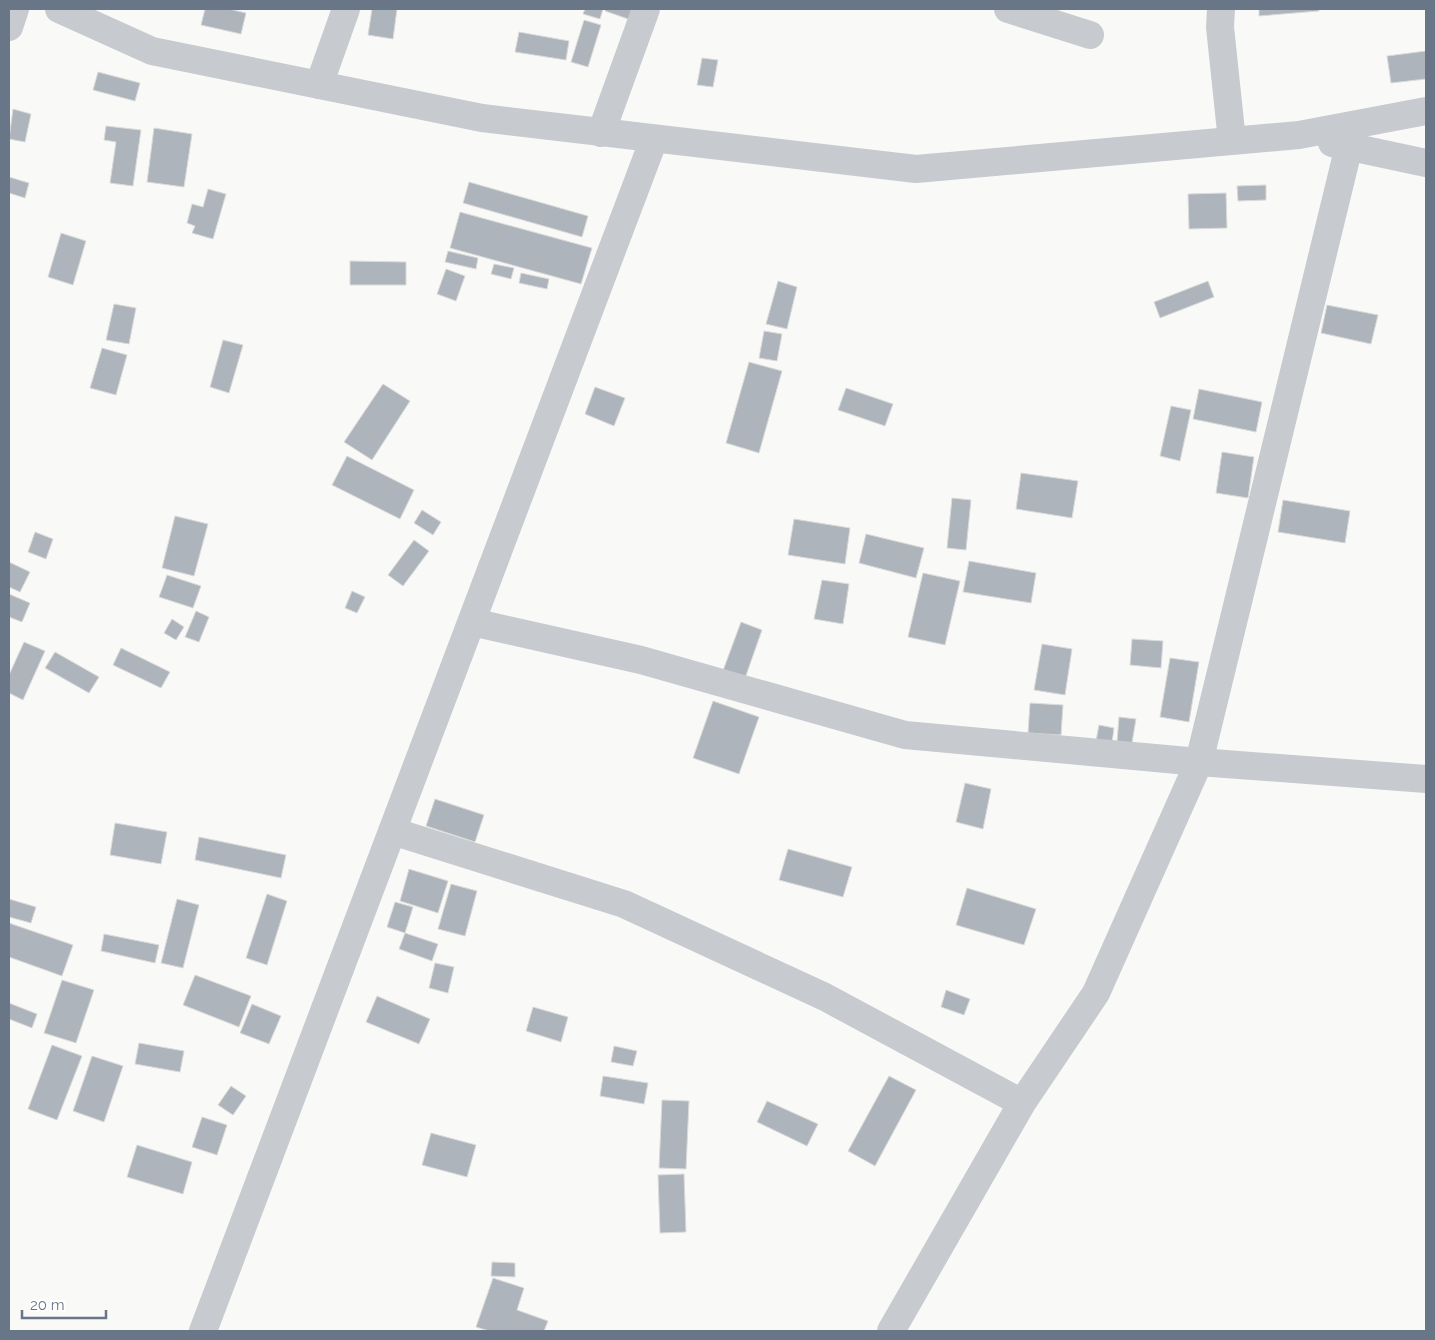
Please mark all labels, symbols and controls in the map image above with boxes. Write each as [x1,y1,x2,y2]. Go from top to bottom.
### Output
scale bar [22,1288,106,1320]
text: 20 m [30,1296,65,1314]

